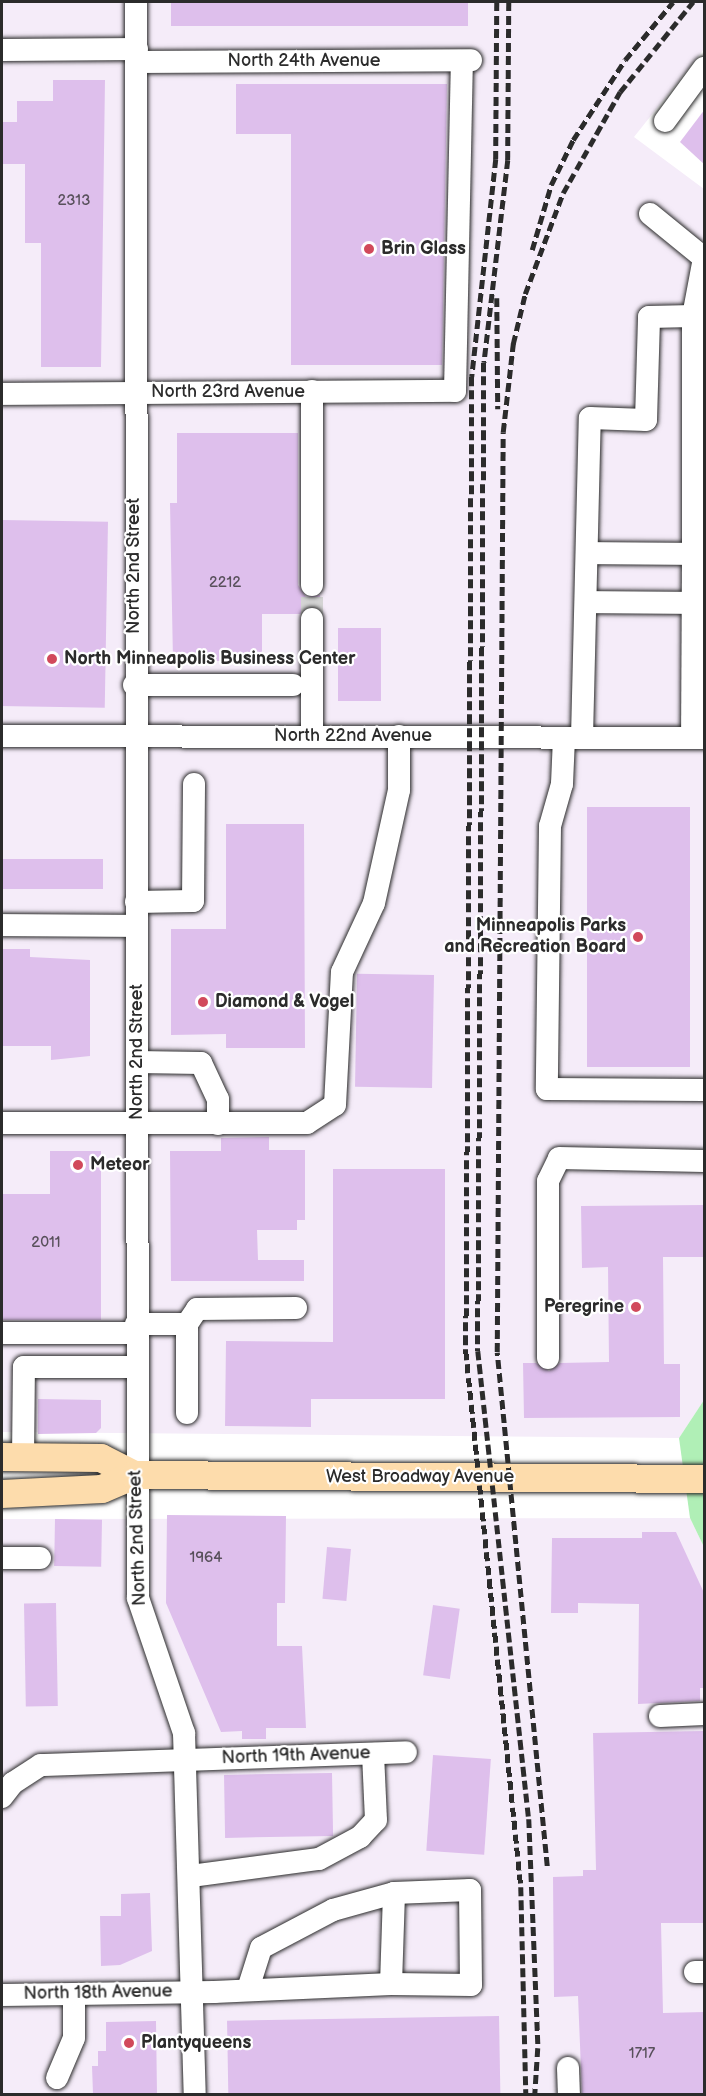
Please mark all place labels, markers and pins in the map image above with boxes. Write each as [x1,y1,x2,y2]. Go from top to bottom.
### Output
place label: Brin Glass [381,238,466,260]
marker: Brin Glass [362,242,376,256]
place label: North Minneapolis Business Center [64,648,355,670]
marker: North Minneapolis Business Center [45,652,59,666]
place label: Minneapolis Parks and Recreation Board [444,916,626,958]
marker: Minneapolis Parks and Recreation Board [631,930,645,944]
place label: Diamond & Vogel [215,991,355,1013]
marker: Diamond & Vogel [196,995,210,1009]
place label: Meteor [90,1154,149,1176]
marker: Meteor [71,1158,85,1172]
place label: Peregrine [544,1296,624,1318]
marker: Peregrine [629,1300,643,1314]
place label: Plantyqueens [141,2032,251,2054]
marker: Plantyqueens [122,2036,136,2050]

